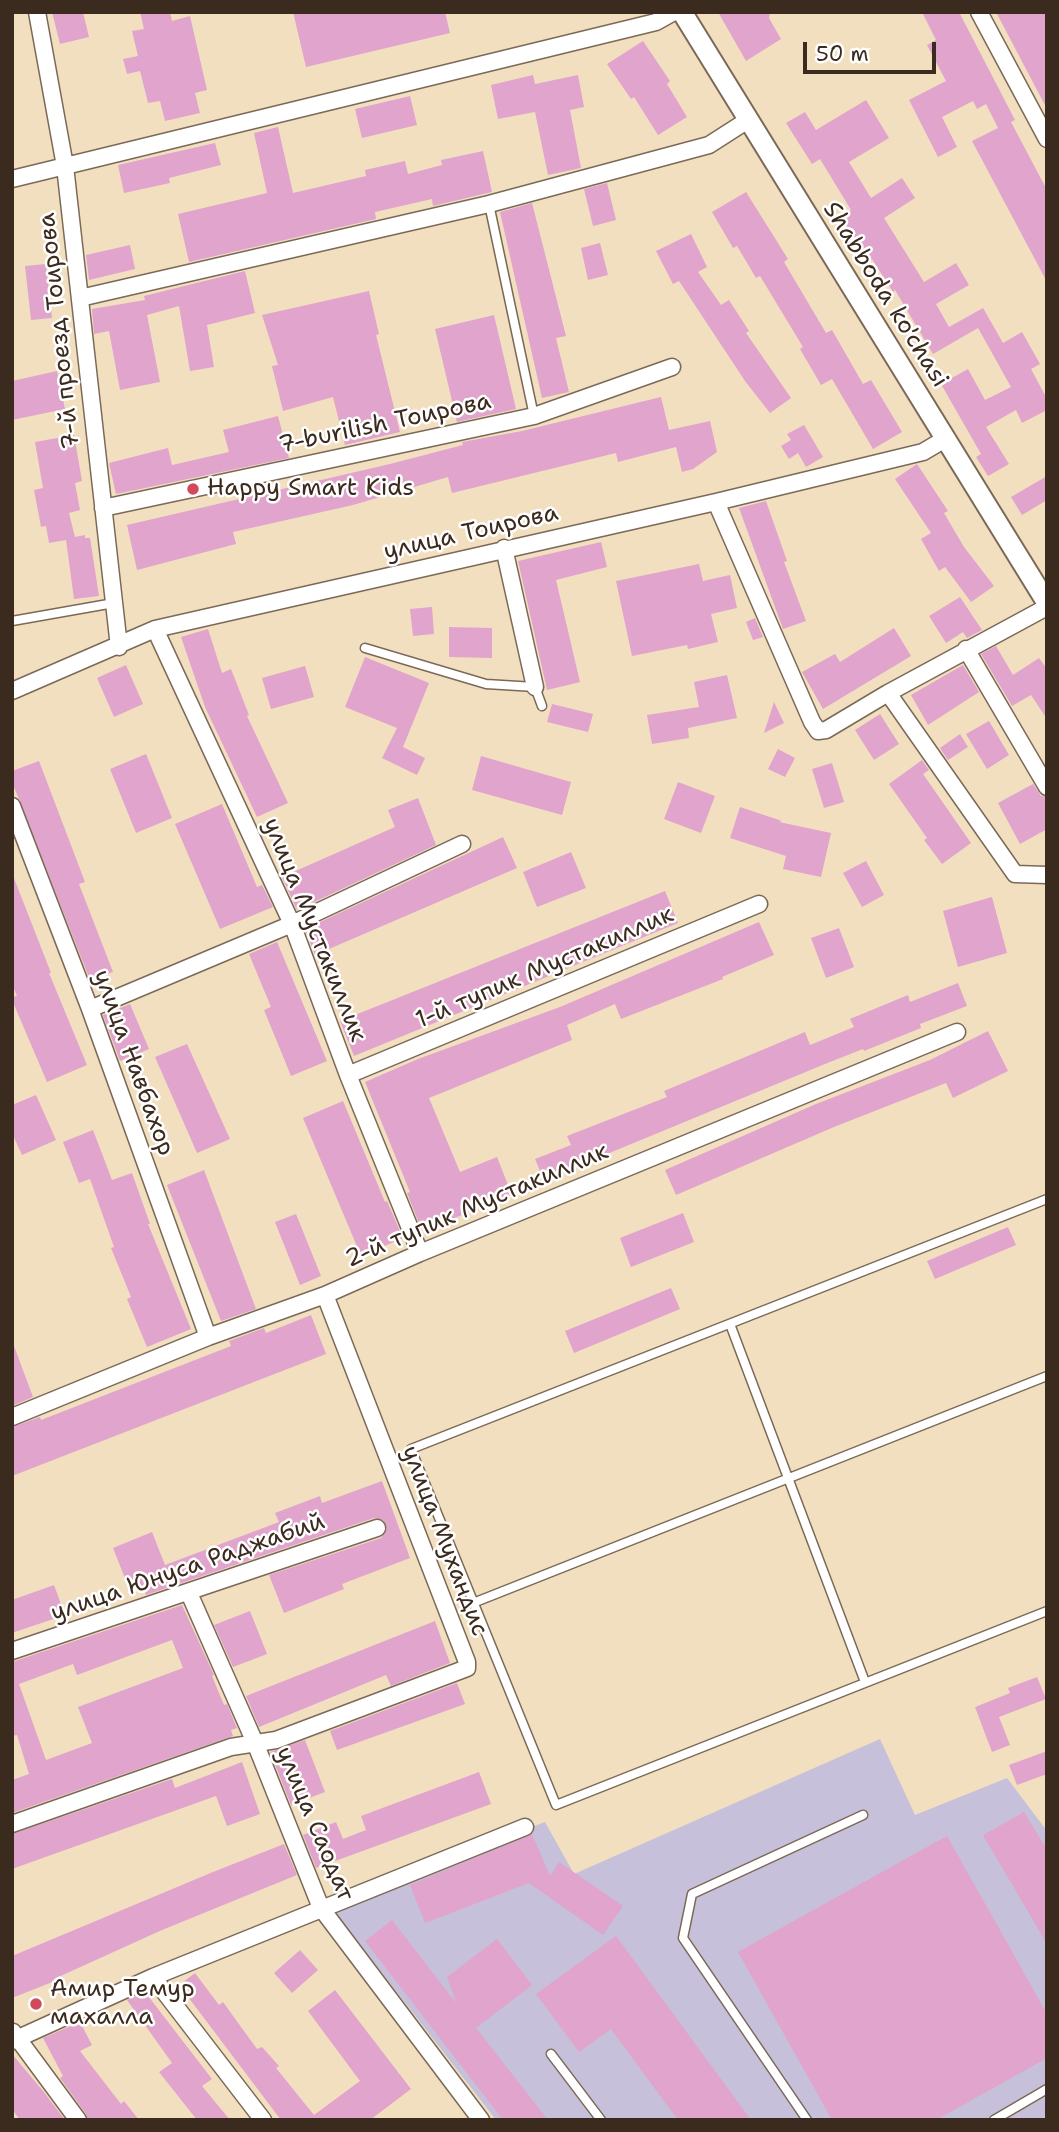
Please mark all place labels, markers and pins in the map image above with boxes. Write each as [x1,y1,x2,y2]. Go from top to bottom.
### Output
place label: Happy Smart Kids [207,475,414,503]
marker: Happy Smart Kids [185,481,201,497]
place label: Амир Темур махалла [50,1976,195,2032]
marker: Амир Темур махалла [28,1996,44,2012]

